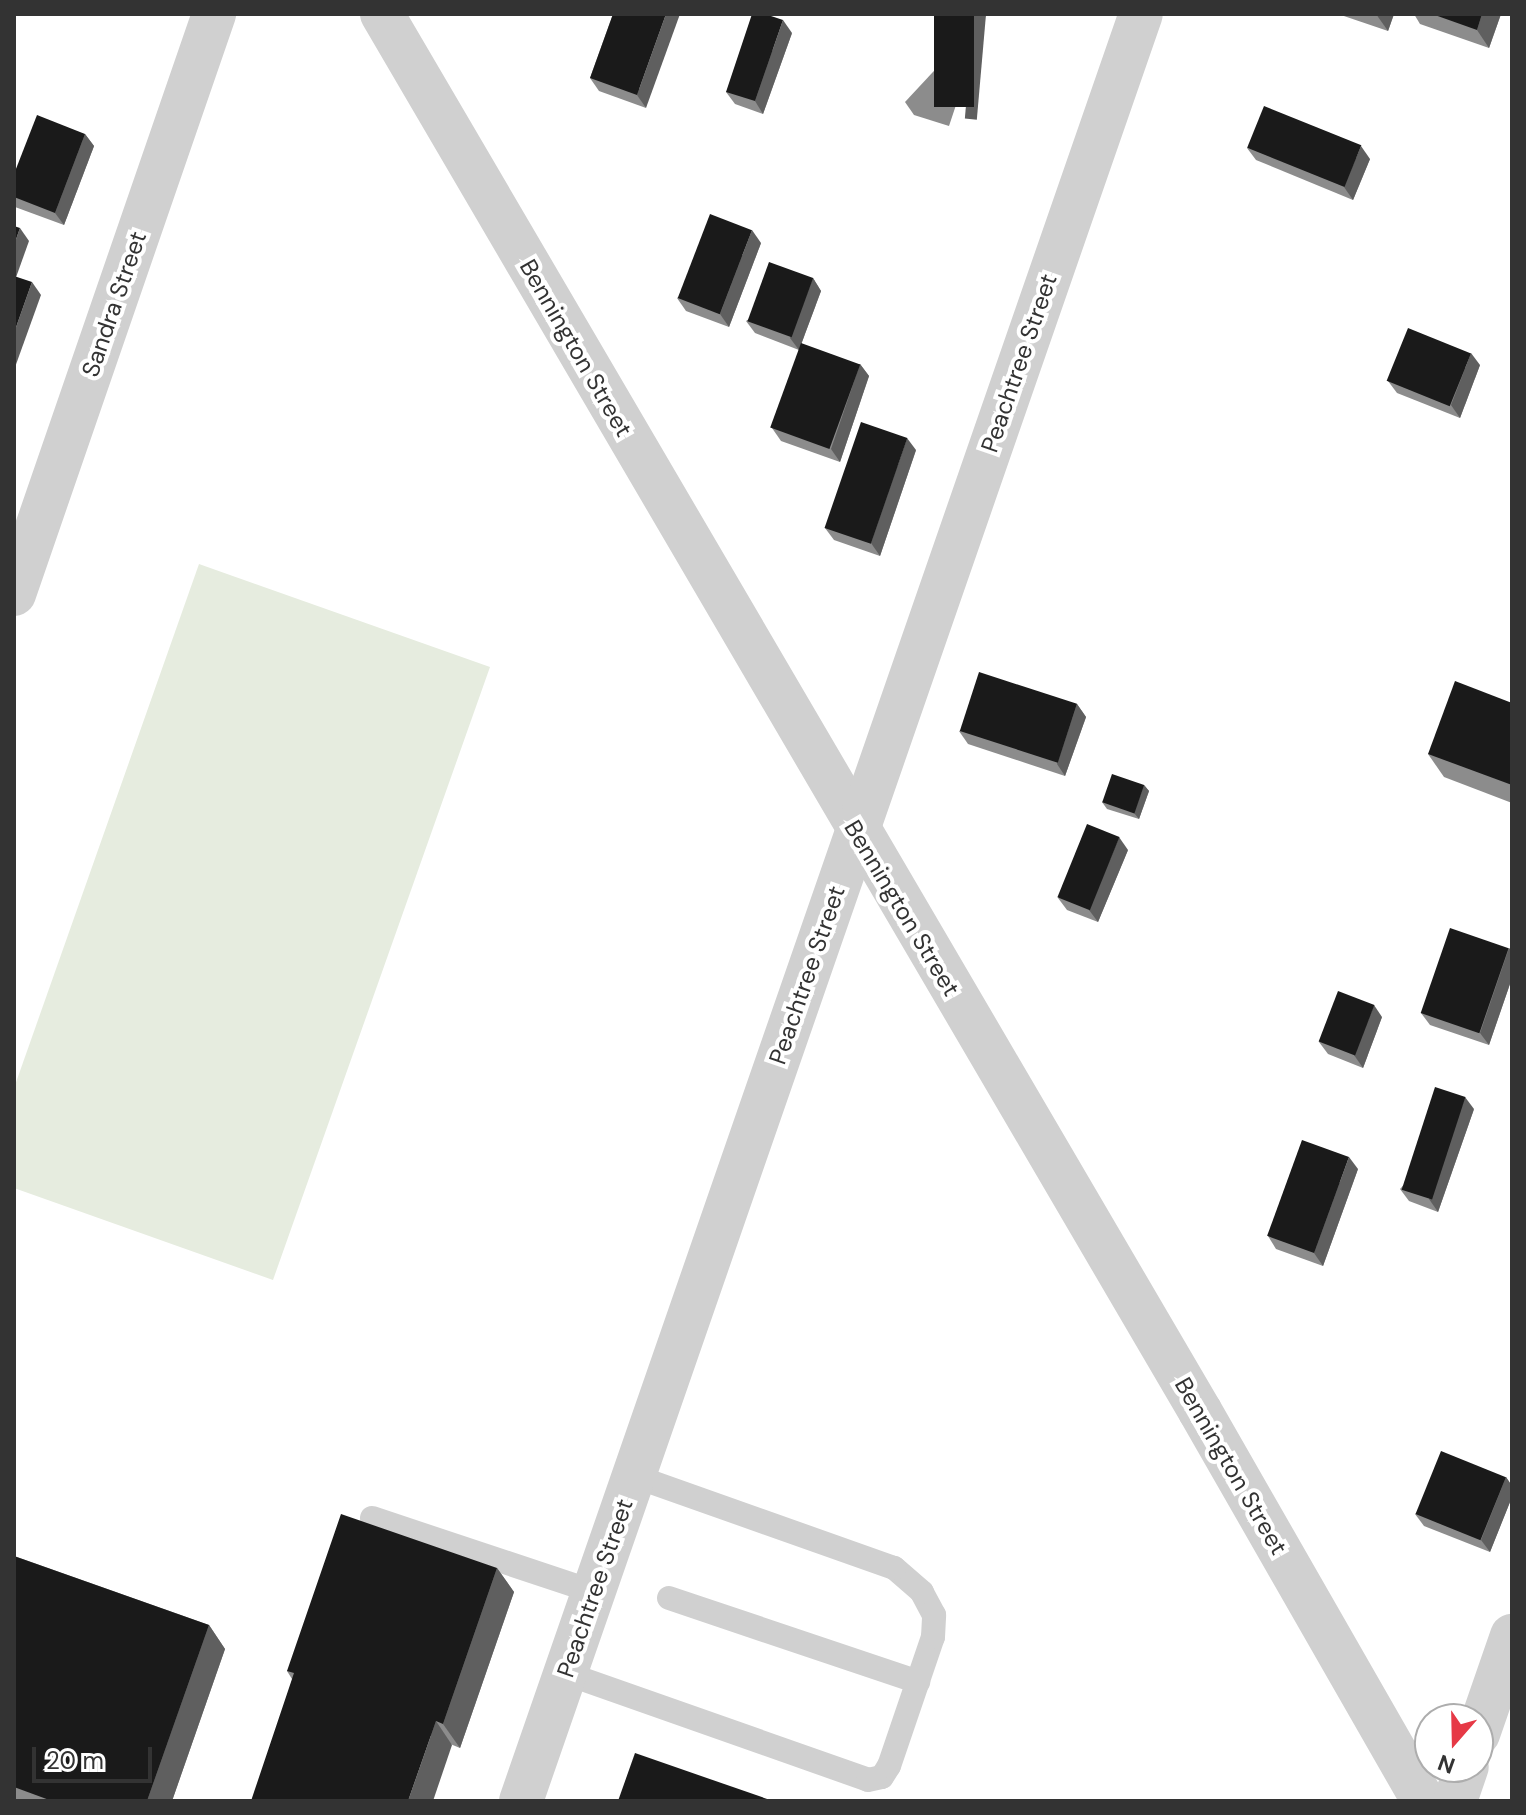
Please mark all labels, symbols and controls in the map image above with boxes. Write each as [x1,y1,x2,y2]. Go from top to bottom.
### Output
street label: Sandra Street [76,227,152,381]
street label: Bennington Street [514,254,638,442]
street label: Peachtree Street [975,270,1063,456]
street label: Bennington Street [838,815,966,1001]
street label: Peachtree Street [763,882,851,1068]
street label: Bennington Street [1169,1372,1293,1560]
street label: Peachtree Street [551,1495,639,1681]
north arrow [1414,1703,1494,1783]
scale bar [36,1731,156,1781]
text: 20 m [46,1745,104,1776]
text: N [1434,1748,1459,1781]

